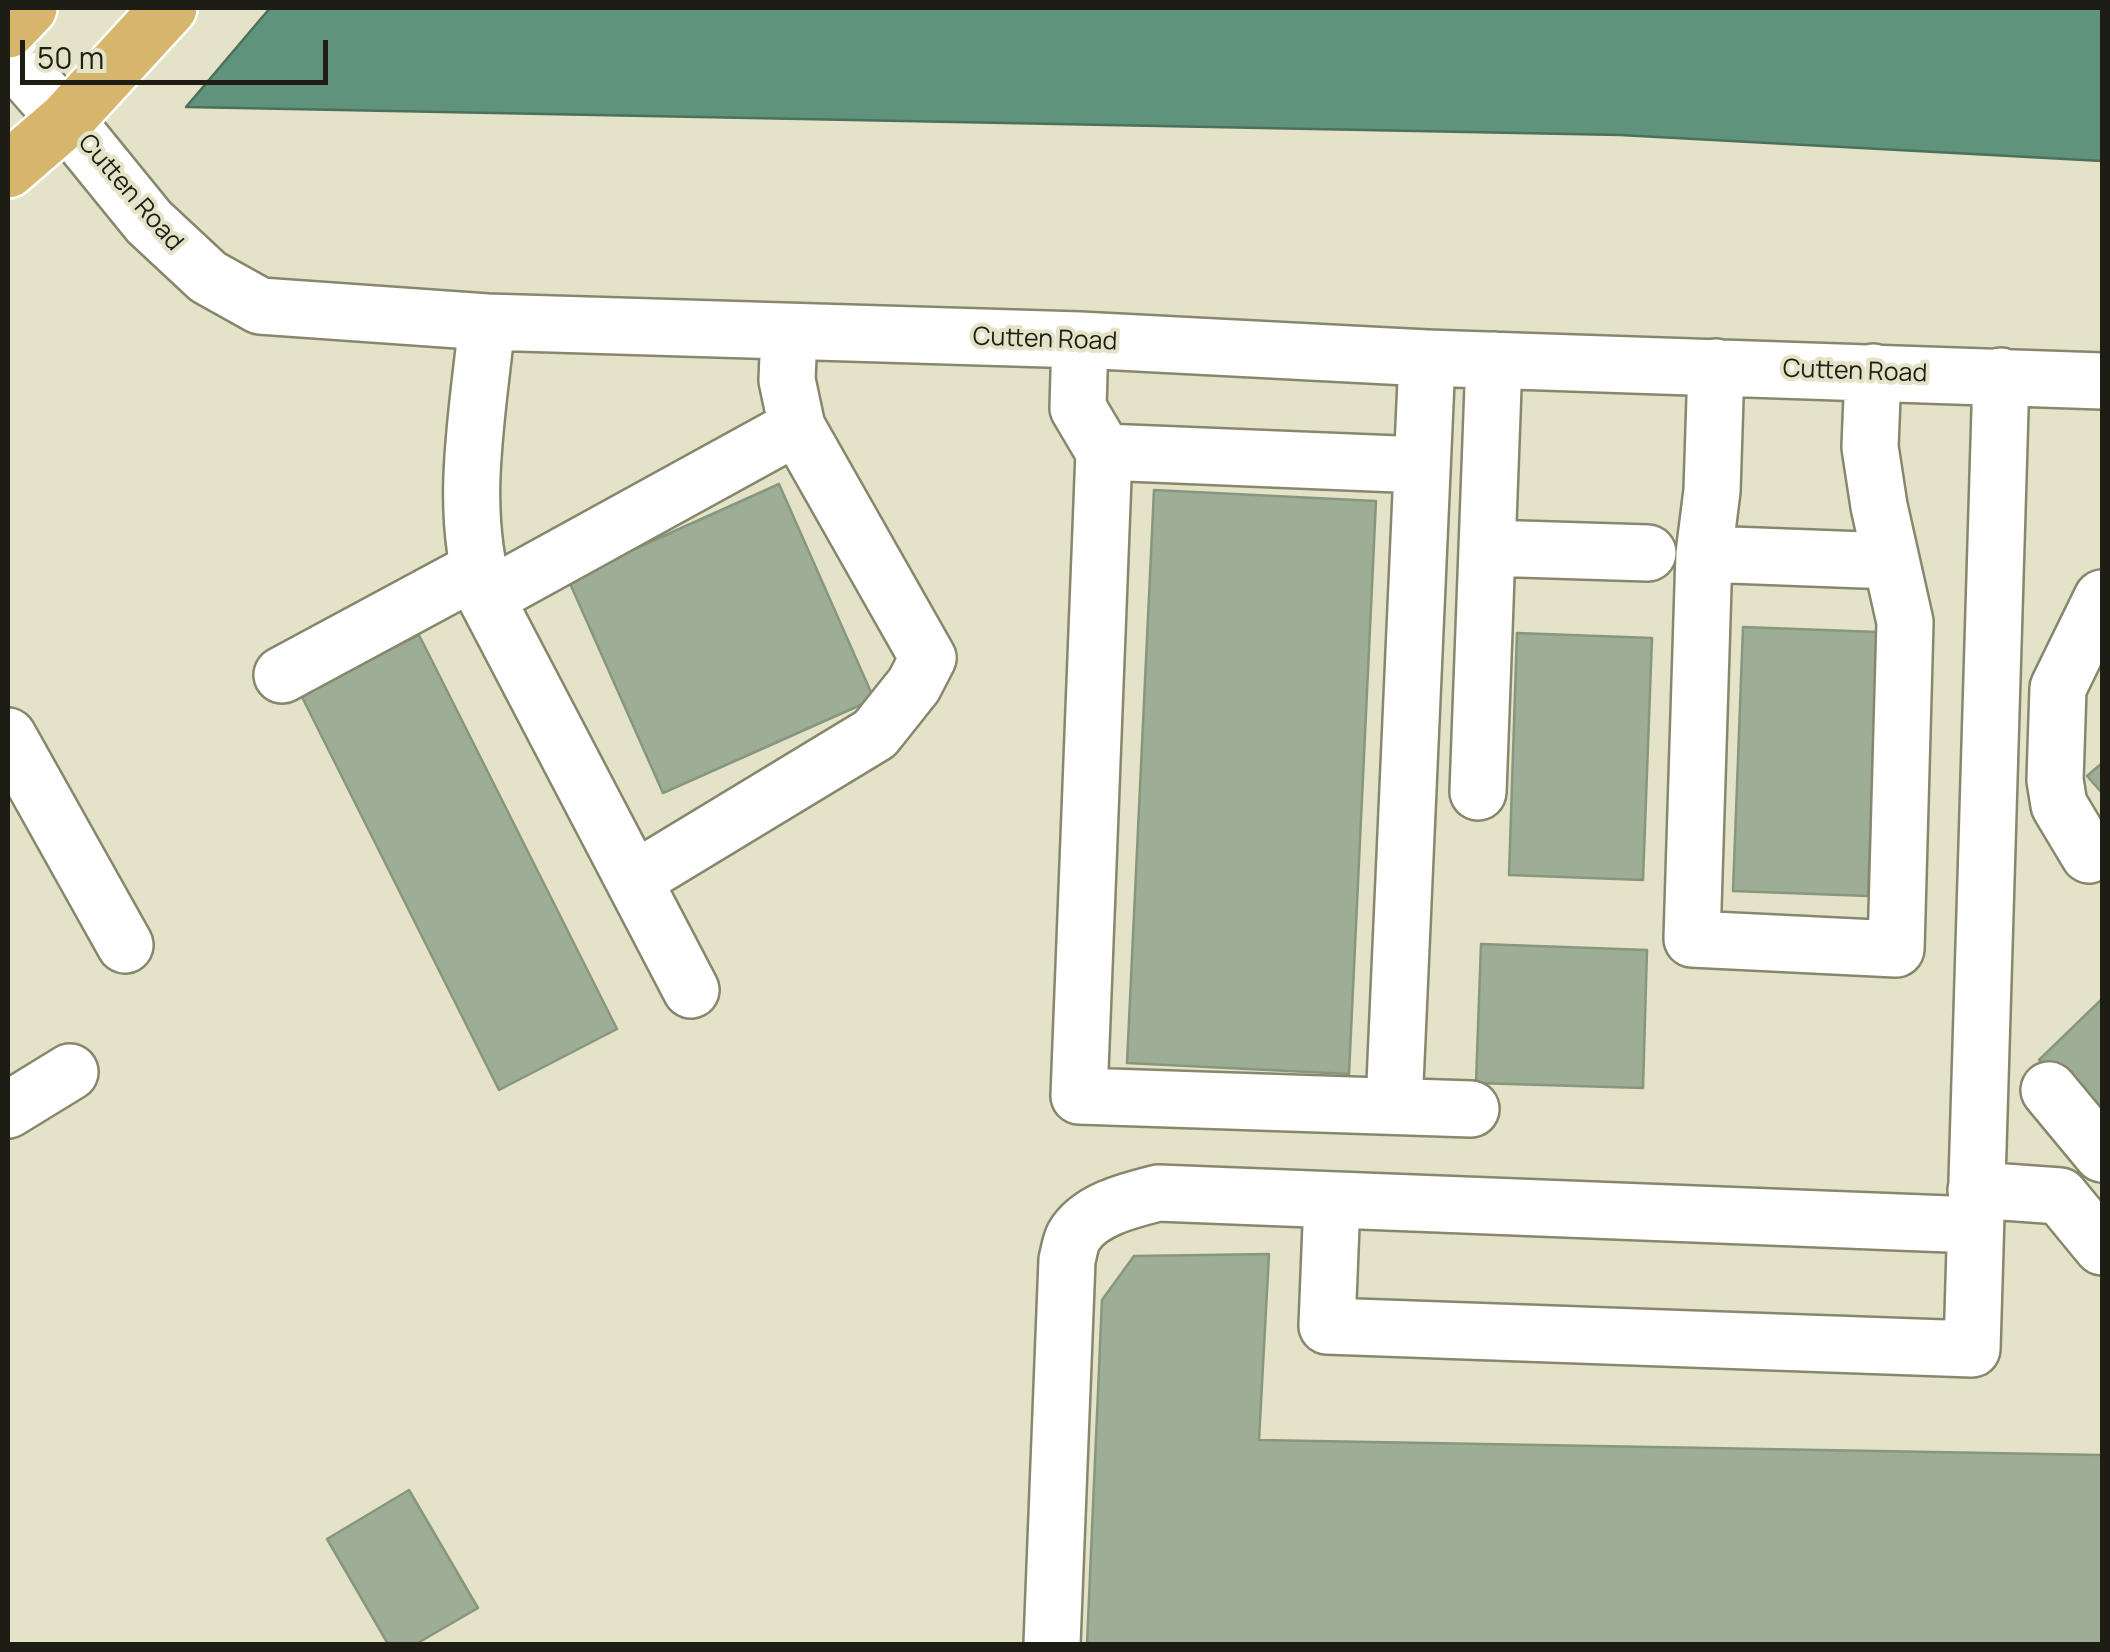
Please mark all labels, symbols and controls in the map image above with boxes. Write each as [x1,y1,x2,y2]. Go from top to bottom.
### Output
scale bar [25,20,332,82]
text: 50 m [37,37,104,78]
street label: Cutten Road [71,129,189,257]
street label: Cutten Road [972,322,1118,358]
street label: Cutten Road [1782,354,1928,390]

